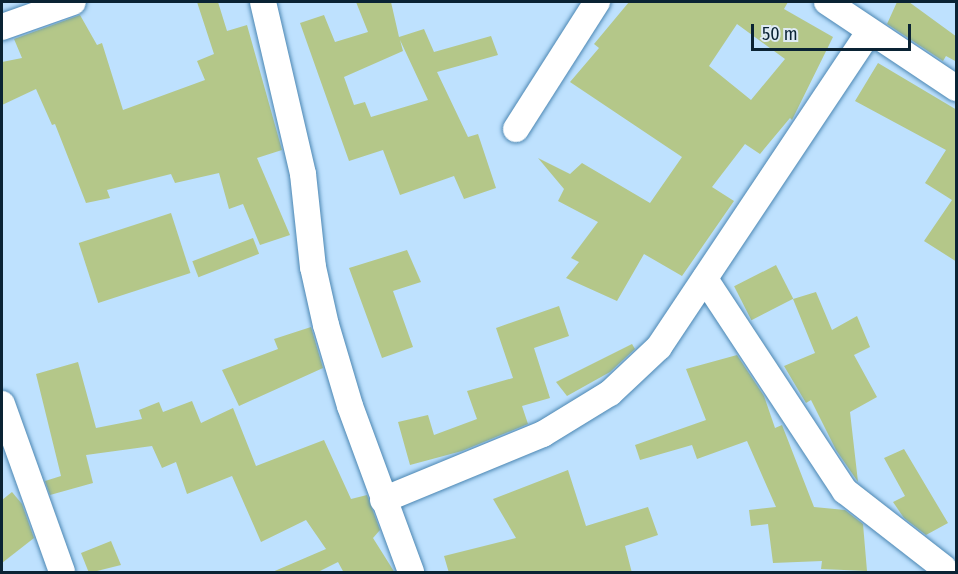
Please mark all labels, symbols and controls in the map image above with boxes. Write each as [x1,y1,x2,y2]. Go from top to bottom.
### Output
scale bar [754,12,914,50]
text: 50 m [762,23,798,45]

